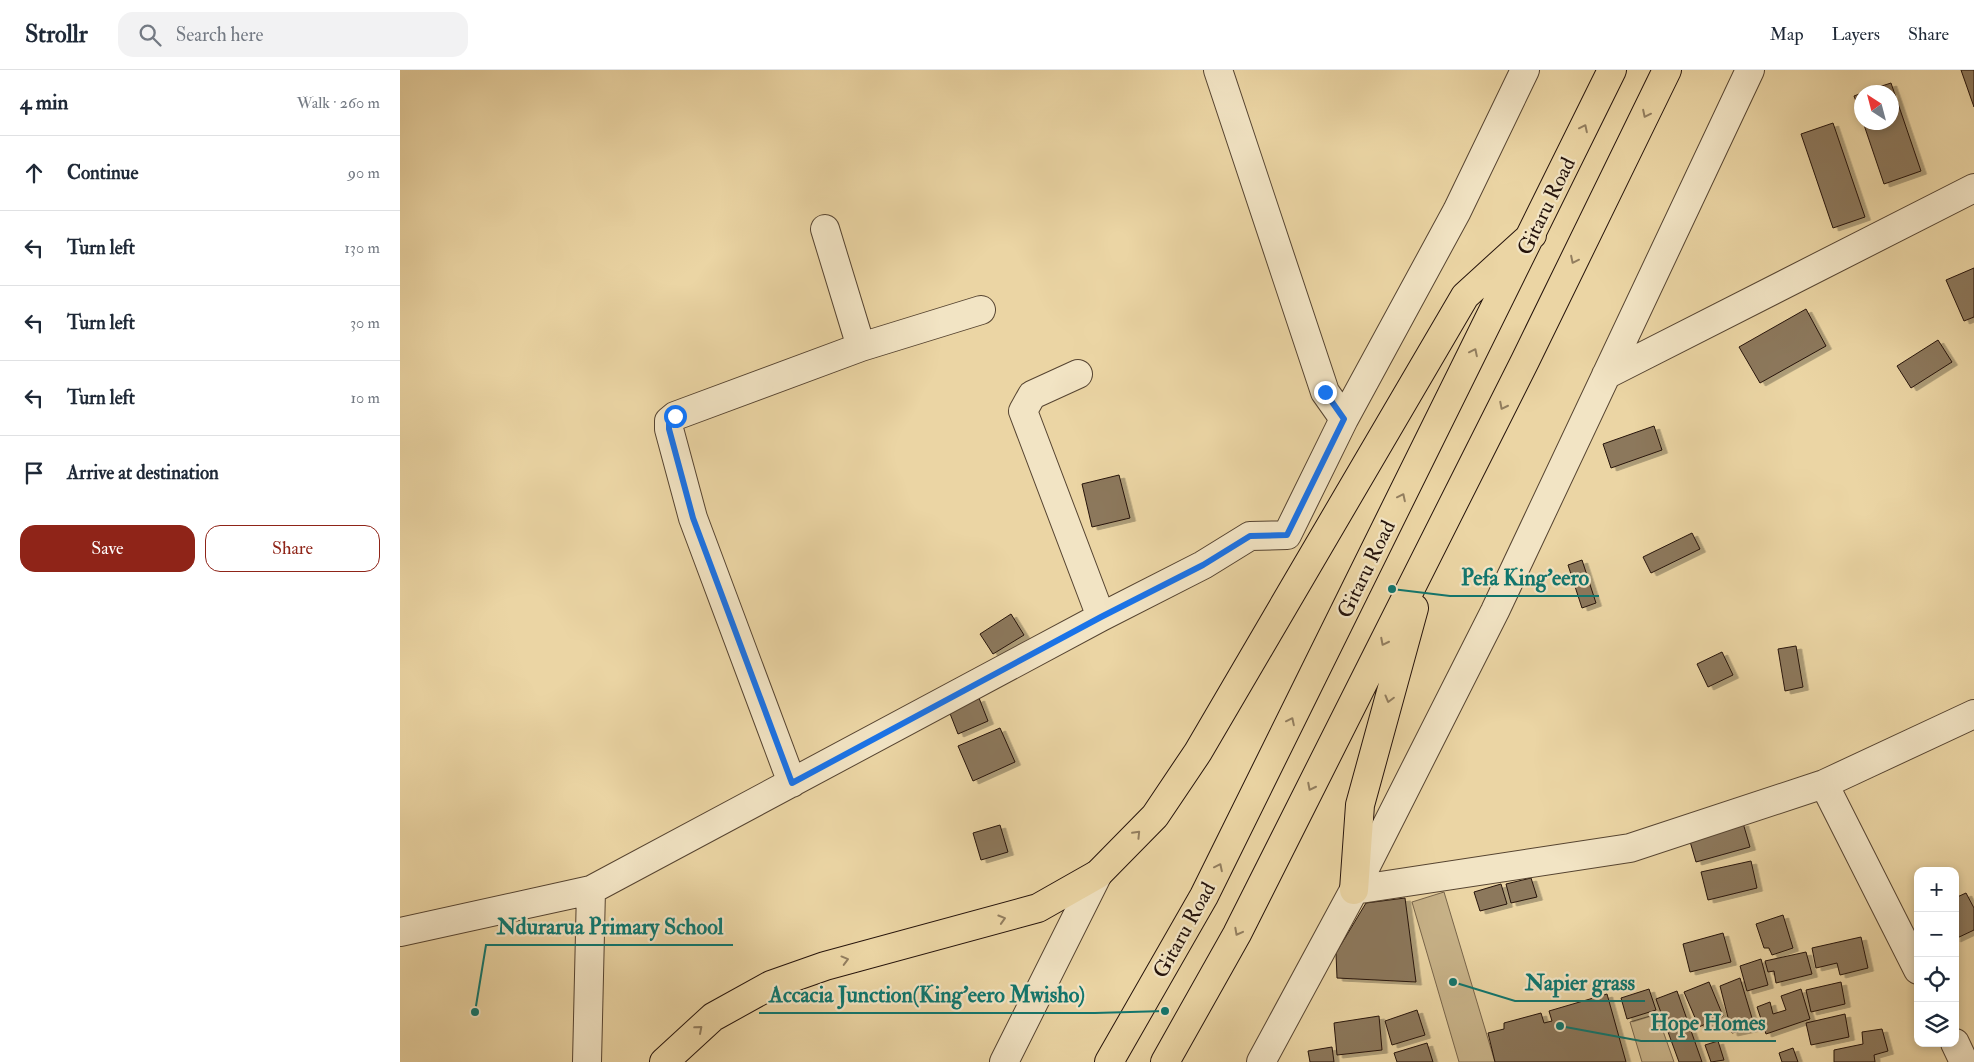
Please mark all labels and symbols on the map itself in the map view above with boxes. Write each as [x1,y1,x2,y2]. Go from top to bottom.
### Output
north arrow [1854,85,1899,130]
one-way arrow [1642,109,1652,118]
one-way arrow [1578,124,1588,133]
street label: Gitaru Road [1511,152,1582,260]
one-way arrow [1570,255,1581,264]
one-way arrow [1468,348,1478,357]
route end [1314,381,1337,404]
one-way arrow [1499,400,1509,409]
route start [664,405,687,428]
one-way arrow [1396,494,1406,503]
street label: Gitaru Road [1331,515,1402,623]
callout: Pefa King'eero [1450,559,1599,596]
text: Pefa King'eero [1461,564,1590,593]
one-way arrow [1380,636,1390,645]
one-way arrow [1384,695,1395,704]
one-way arrow [1285,718,1295,727]
one-way arrow [1307,782,1317,791]
one-way arrow [1131,830,1140,839]
one-way arrow [1212,863,1223,872]
street label: Gitaru Road [1147,877,1222,983]
callout: Ndurarua Primary School [486,908,733,945]
text: Ndurarua Primary School [496,913,724,942]
one-way arrow [998,914,1006,924]
one-way arrow [1234,927,1244,936]
one-way arrow [841,955,850,966]
callout: Napier grass [1515,964,1645,1001]
text: Napier grass [1524,969,1636,998]
callout: Accacia Junction(King'eero Mwisho) [759,976,1095,1013]
text: Accacia Junction(King'eero Mwisho) [768,981,1085,1010]
callout: Hope Homes [1641,1004,1776,1041]
text: Hope Homes [1650,1009,1766,1038]
one-way arrow [694,1025,703,1034]

